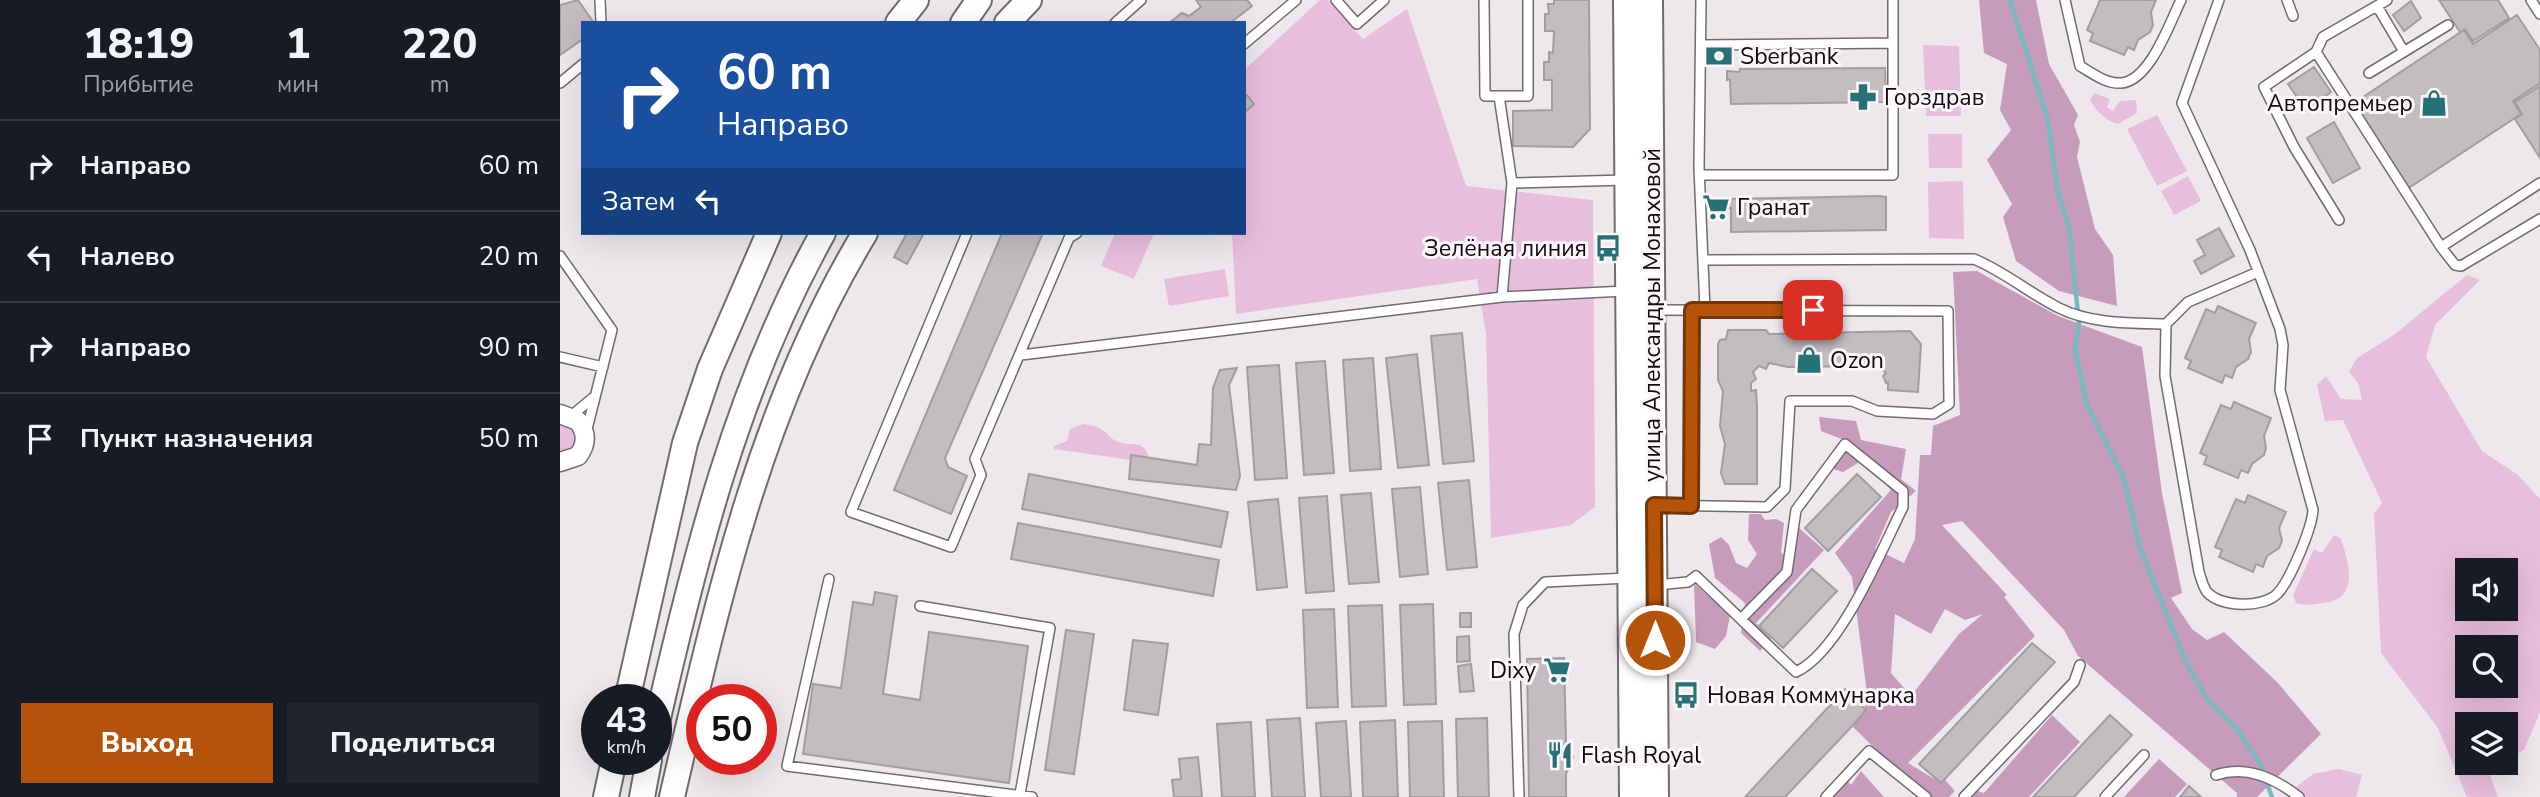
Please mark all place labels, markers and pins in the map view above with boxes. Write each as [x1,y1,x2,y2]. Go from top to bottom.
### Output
bank icon: Sberbank [1704,41,1734,71]
place label: Sberbank [1740,41,1839,72]
pharmacy icon: Горздрав [1848,82,1878,112]
place label: Горздрав [1884,82,1984,113]
place label: Автопремьер [2267,88,2413,119]
shop icon: Автопремьер [2419,88,2449,118]
supermarket icon: Гранат [1701,192,1731,222]
place label: Гранат [1737,192,1811,223]
place label: Зелёная линия [1424,233,1587,264]
bus stop icon: Зелёная линия [1593,233,1623,263]
pin [1783,280,1843,340]
shop icon: Ozon [1794,345,1824,375]
place label: Ozon [1830,345,1884,376]
place label: Dixy [1490,655,1536,686]
supermarket icon: Dixy [1542,655,1572,685]
bus stop icon: Новая Коммунарка [1671,680,1701,710]
place label: Новая Коммунарка [1707,680,1915,711]
restaurant icon: Flash Royal [1545,740,1575,770]
place label: Flash Royal [1581,740,1701,771]

